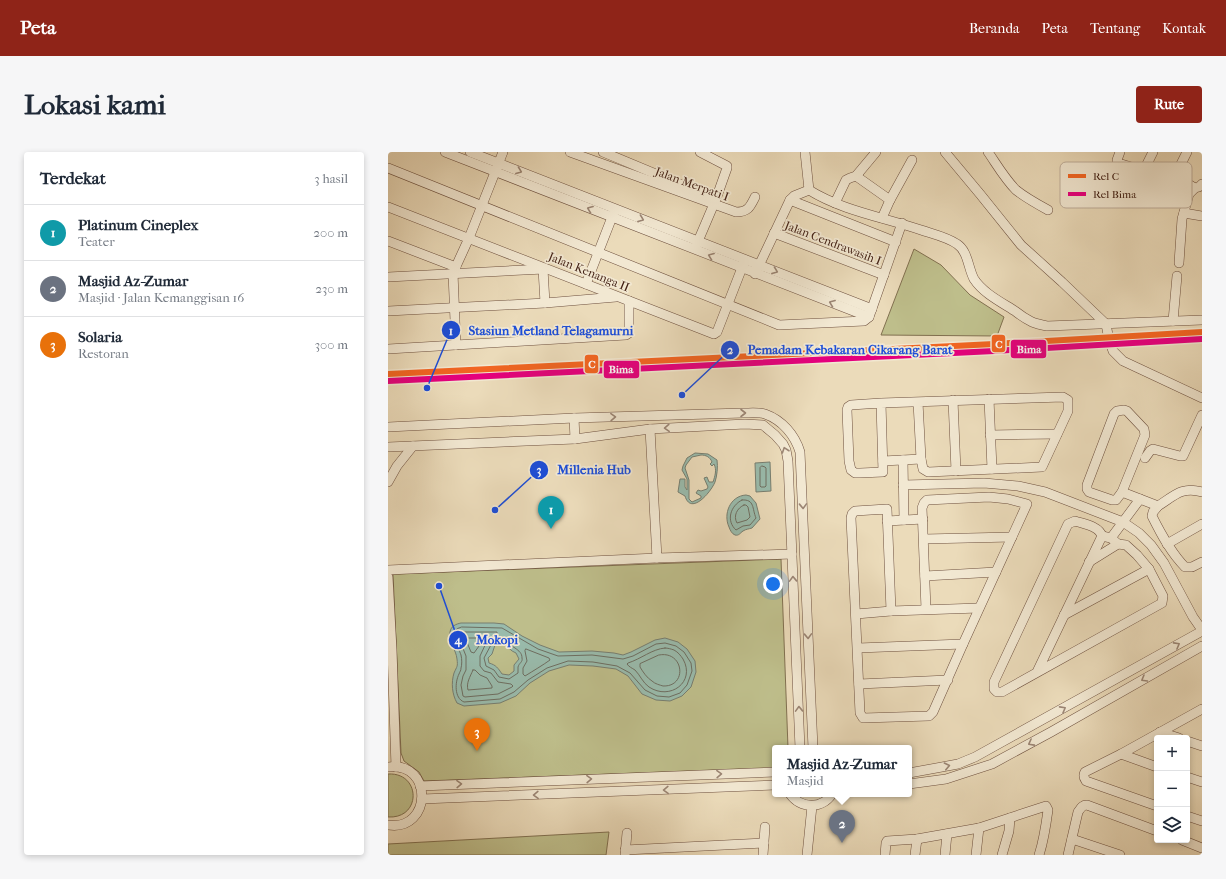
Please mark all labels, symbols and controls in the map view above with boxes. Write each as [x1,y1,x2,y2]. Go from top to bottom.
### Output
text: Peta [20,17,56,39]
text: Beranda [969,20,1020,37]
text: Peta [1042,20,1068,37]
text: Tentang [1090,20,1140,37]
text: Kontak [1162,20,1206,37]
button: Rute [1136,86,1202,123]
text: Lokasi kami [24,88,166,121]
legend [1060,162,1192,208]
street label: Jalan Merpati I [652,164,731,204]
one-way arrow [516,167,523,175]
text: Terdekat [40,168,106,188]
text: Rel C [1093,170,1119,183]
text: 3 hasil [314,171,348,186]
text: Rel Bima [1093,188,1137,201]
one-way arrow [587,205,594,213]
one-way arrow [637,214,644,222]
text: Platinum Cineplex [78,216,198,234]
street label: Jalan Cendrawasih I [782,218,884,268]
text: 1 [51,225,55,240]
text: 200 m [313,225,348,240]
text: Teater [78,234,115,249]
street label: Jalan Kenanga II [546,249,632,295]
one-way arrow [708,253,715,261]
one-way arrow [771,267,778,275]
text: Masjid Az-Zumar [78,272,188,290]
text: 2 [50,281,56,296]
text: 230 m [315,281,348,296]
text: Masjid · Jalan Kemanggisan 16 [78,290,244,305]
one-way arrow [829,300,836,308]
callout: Stasiun Metland Telagamurni [441,318,641,343]
text: Stasiun Metland Telagamurni [469,323,634,339]
text: 1 [449,324,453,338]
text: Solaria [78,328,122,346]
line badge: C [991,334,1006,353]
text: 3 [50,337,56,352]
text: 300 m [315,337,348,352]
callout: Pemadam Kebakaran Cikarang Barat [720,337,961,362]
text: C [995,338,1003,351]
line badge: Bima [1010,339,1047,359]
text: Pemadam Kebakaran Cikarang Barat [747,342,953,358]
text: 2 [727,343,734,357]
text: Bima [1017,343,1042,356]
text: Restoran [78,346,129,361]
line badge: C [584,354,599,374]
text: C [588,358,596,371]
line badge: Bima [603,360,640,379]
text: Bima [609,363,634,376]
one-way arrow [740,409,746,417]
one-way arrow [610,413,616,421]
one-way arrow [664,424,670,432]
one-way arrow [782,446,790,453]
callout: Millenia Hub [529,457,639,482]
text: Millenia Hub [556,462,631,477]
text: 3 [537,463,542,478]
pin: 1 [538,496,564,529]
one-way arrow [798,503,807,509]
your location [763,574,783,594]
one-way arrow [789,576,797,582]
callout: Mokopi [448,627,526,652]
text: Mokopi [475,632,518,648]
text: 4 [453,633,462,648]
one-way arrow [804,633,813,639]
one-way arrow [1173,643,1180,650]
one-way arrow [1141,674,1148,681]
one-way arrow [794,706,803,712]
one-way arrow [1059,706,1067,713]
pin: 3 [464,718,490,751]
map controls [1154,735,1190,843]
button: + [1154,735,1190,771]
one-way arrow [1028,739,1035,746]
popup [772,745,912,797]
text: Masjid Az-Zumar [787,755,897,773]
one-way arrow [944,763,951,771]
one-way arrow [716,770,722,779]
button: − [1154,771,1190,807]
text: Masjid [787,773,824,788]
one-way arrow [586,775,592,783]
one-way arrow [456,780,462,788]
one-way arrow [663,785,669,794]
one-way arrow [533,791,539,799]
button: layers [1154,807,1190,843]
pin: 2 [829,810,855,843]

